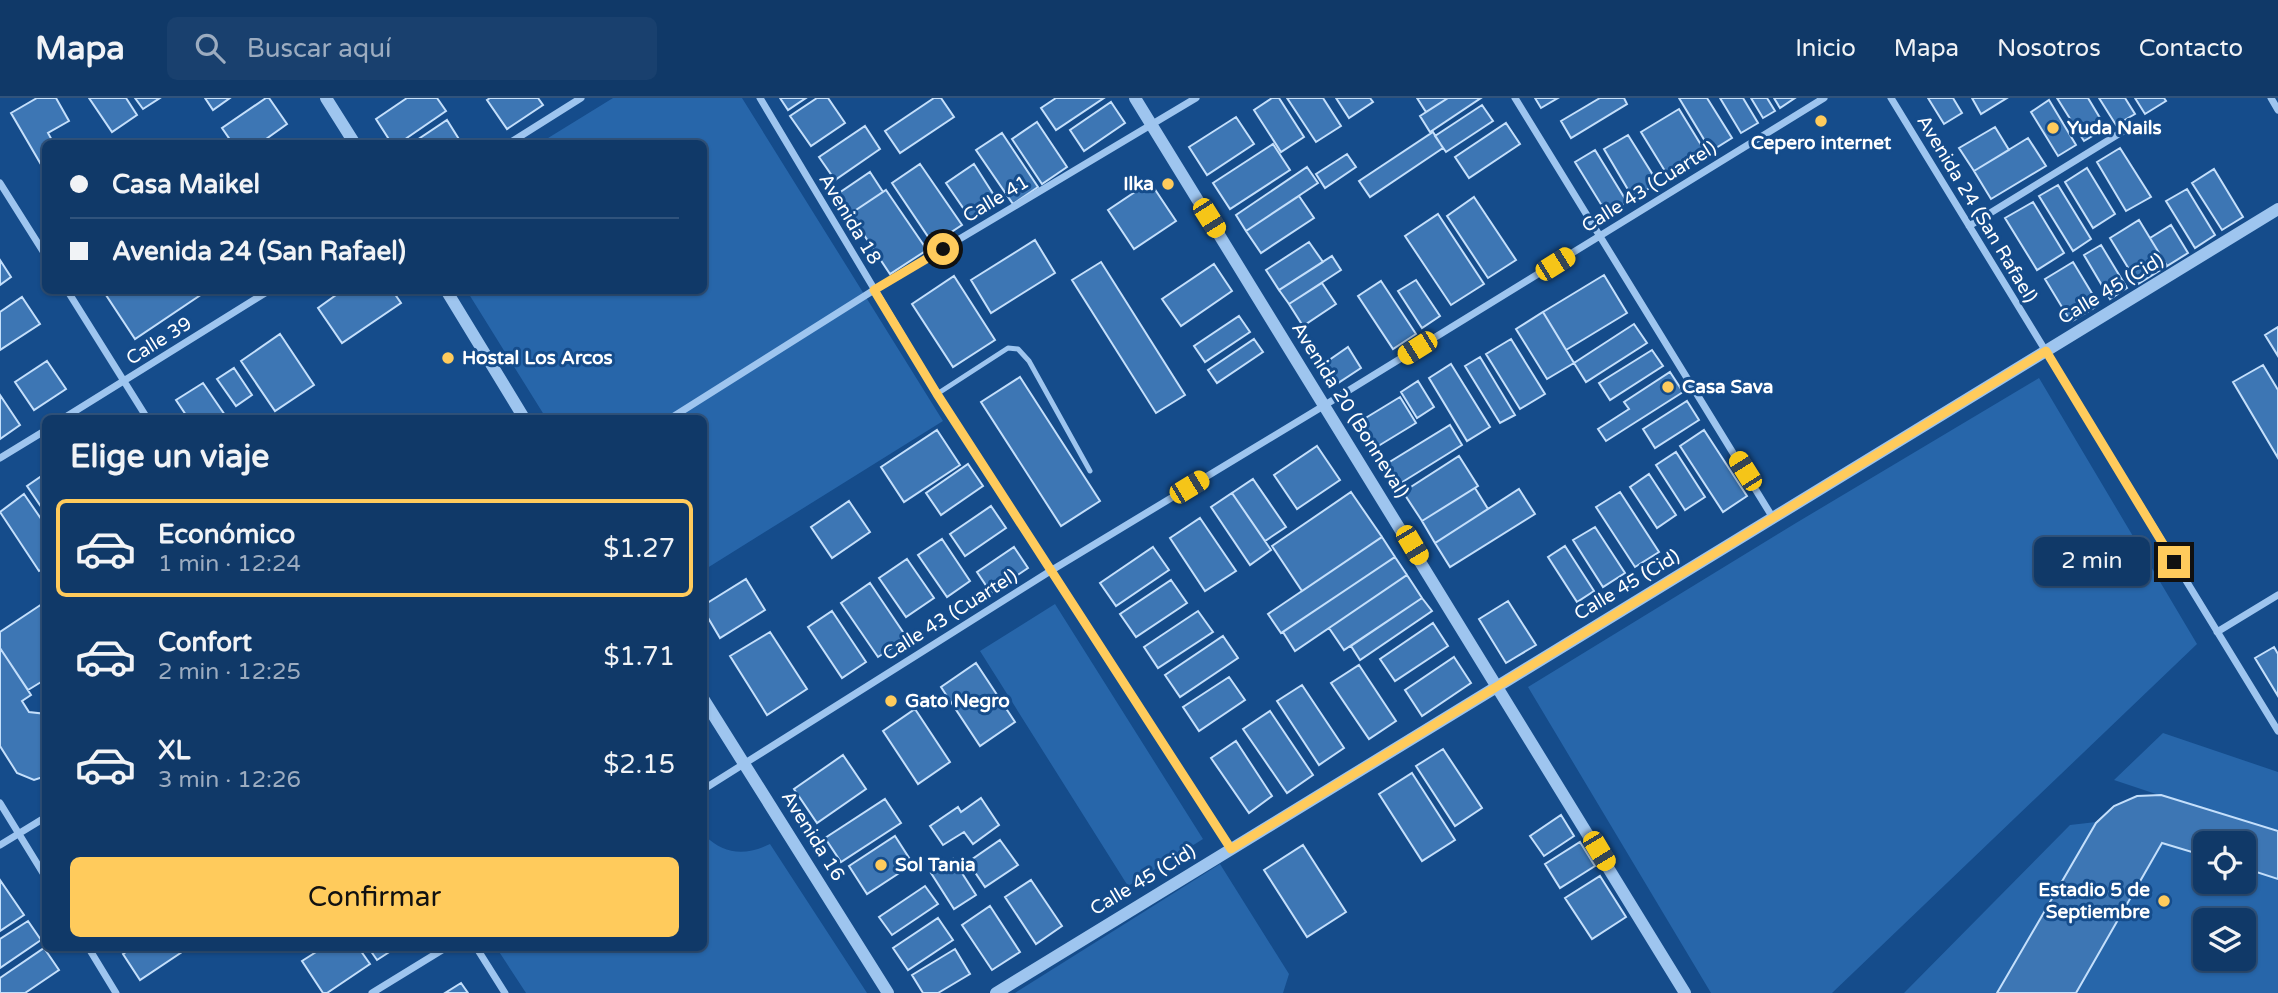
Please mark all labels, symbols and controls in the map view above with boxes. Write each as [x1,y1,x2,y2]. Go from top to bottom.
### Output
search box [167,17,657,80]
text: Mapa [35,29,125,68]
icon: search [191,29,229,67]
text: Buscar aquí [247,33,391,64]
text: Inicio [1795,34,1856,63]
text: Mapa [1894,34,1959,63]
text: Nosotros [1997,34,2101,63]
text: Contacto [2139,34,2243,63]
street label: Avenida 24 (San Rafael) [1912,111,2042,307]
marker: Cepero internet [1813,113,1829,129]
place label: Yuda Nails [2067,117,2162,139]
marker: Yuda Nails [2045,120,2061,136]
place label: Cepero internet [1751,132,1892,155]
street label: Calle 43 (Cuartel) [1578,137,1720,237]
text: Casa Maikel [112,169,260,200]
street label: Avenida 18 [814,170,886,268]
street label: Calle 41 [959,171,1033,227]
place label: Ilka [1123,173,1154,195]
marker: Ilka [1160,176,1176,192]
car [1189,195,1230,241]
route start [927,233,959,265]
text: Avenida 24 (San Rafael) [112,236,406,267]
car [1532,244,1579,284]
street label: Calle 45 (Cid) [2054,249,2168,329]
street label: Calle 39 [122,312,196,370]
street label: Avenida 20 (Bonneval) [1287,318,1413,502]
car [1394,328,1441,368]
place label: Hostal Los Arcos [462,347,613,369]
marker: Hostal Los Arcos [440,350,456,366]
place label: Casa Sava [1682,376,1773,398]
marker: Casa Sava [1660,379,1676,395]
text: Elige un viaje [70,438,269,476]
car [1725,448,1766,494]
car [1166,467,1213,507]
icon: car [74,517,137,580]
text: Económico [158,519,295,550]
car [1393,522,1432,568]
text: $1.27 [603,533,675,564]
callout: 2 min [2034,538,2150,587]
street label: Calle 45 (Cid) [1570,545,1684,625]
route end [2158,546,2190,578]
text: 2 min [2061,547,2123,575]
text: 1 min · 12:24 [158,550,301,578]
street label: Calle 43 (Cuartel) [879,565,1021,665]
icon: car [74,625,137,688]
text: Confort [158,627,252,658]
text: $1.71 [603,641,675,672]
text: 2 min · 12:25 [158,658,301,686]
place label: Gato Negro [905,690,1010,713]
marker: Gato Negro [883,693,899,709]
icon: car [74,733,137,796]
text: XL [158,735,190,766]
text: $2.15 [603,749,675,780]
text: 3 min · 12:26 [158,766,301,794]
street label: Avenida 16 [777,787,849,885]
car [1580,828,1619,874]
map controls [2193,831,2256,971]
button: locate [2193,831,2256,894]
street label: Calle 45 (Cid) [1086,840,1200,920]
place label: Sol Tania [895,854,976,876]
button: Confirmar [70,857,679,937]
marker: Sol Tania [873,857,889,873]
place label: Estadio 5 de Septiembre [2038,879,2150,924]
marker: Estadio 5 de Septiembre [2156,893,2172,909]
button: layers [2193,908,2256,971]

